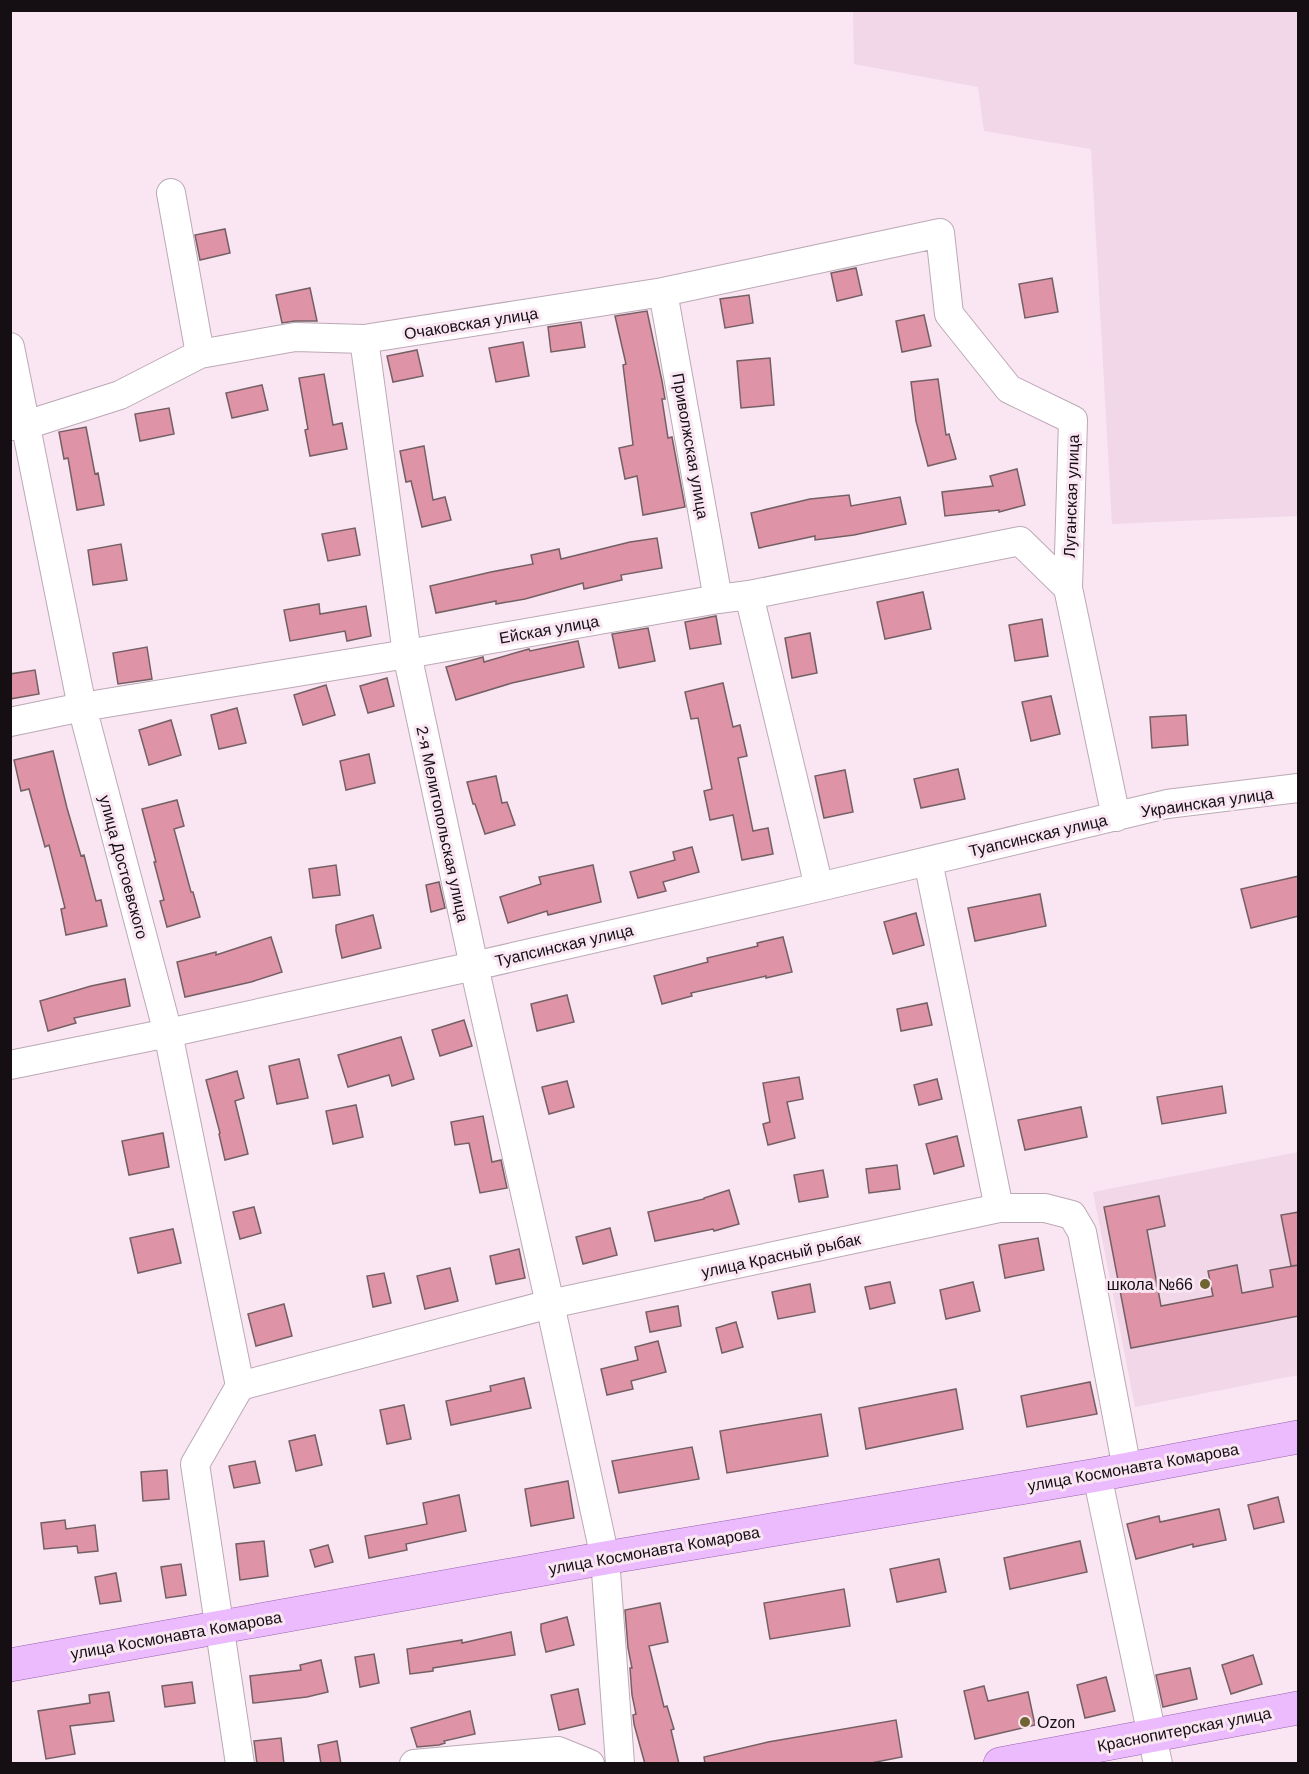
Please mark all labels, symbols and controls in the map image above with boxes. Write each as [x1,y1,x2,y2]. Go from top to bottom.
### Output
street label: Очаковская улица [403,304,539,342]
street label: Приволжская улица [669,372,712,520]
street label: Луганская улица [1061,434,1082,558]
street label: Ейская улица [498,612,600,647]
street label: 2-я Мелитопольская улица [413,725,472,924]
street label: Украинская улица [1140,785,1274,820]
street label: улица Достоевского [96,793,151,941]
street label: Туапсинская улица [967,811,1109,860]
street label: Туапсинская улица [493,921,635,970]
street label: улица Красный рыбак [700,1230,863,1281]
place label: школа №66 [1107,1276,1193,1293]
marker: школа №66 [1198,1277,1212,1291]
street label: улица Космонавта Комарова [1026,1441,1240,1494]
street label: улица Космонавта Комарова [547,1524,761,1577]
street label: улица Космонавта Комарова [69,1609,283,1662]
street label: Краснопитерская улица [1096,1704,1273,1755]
place label: Ozon [1037,1714,1075,1731]
marker: Ozon [1018,1715,1032,1729]

